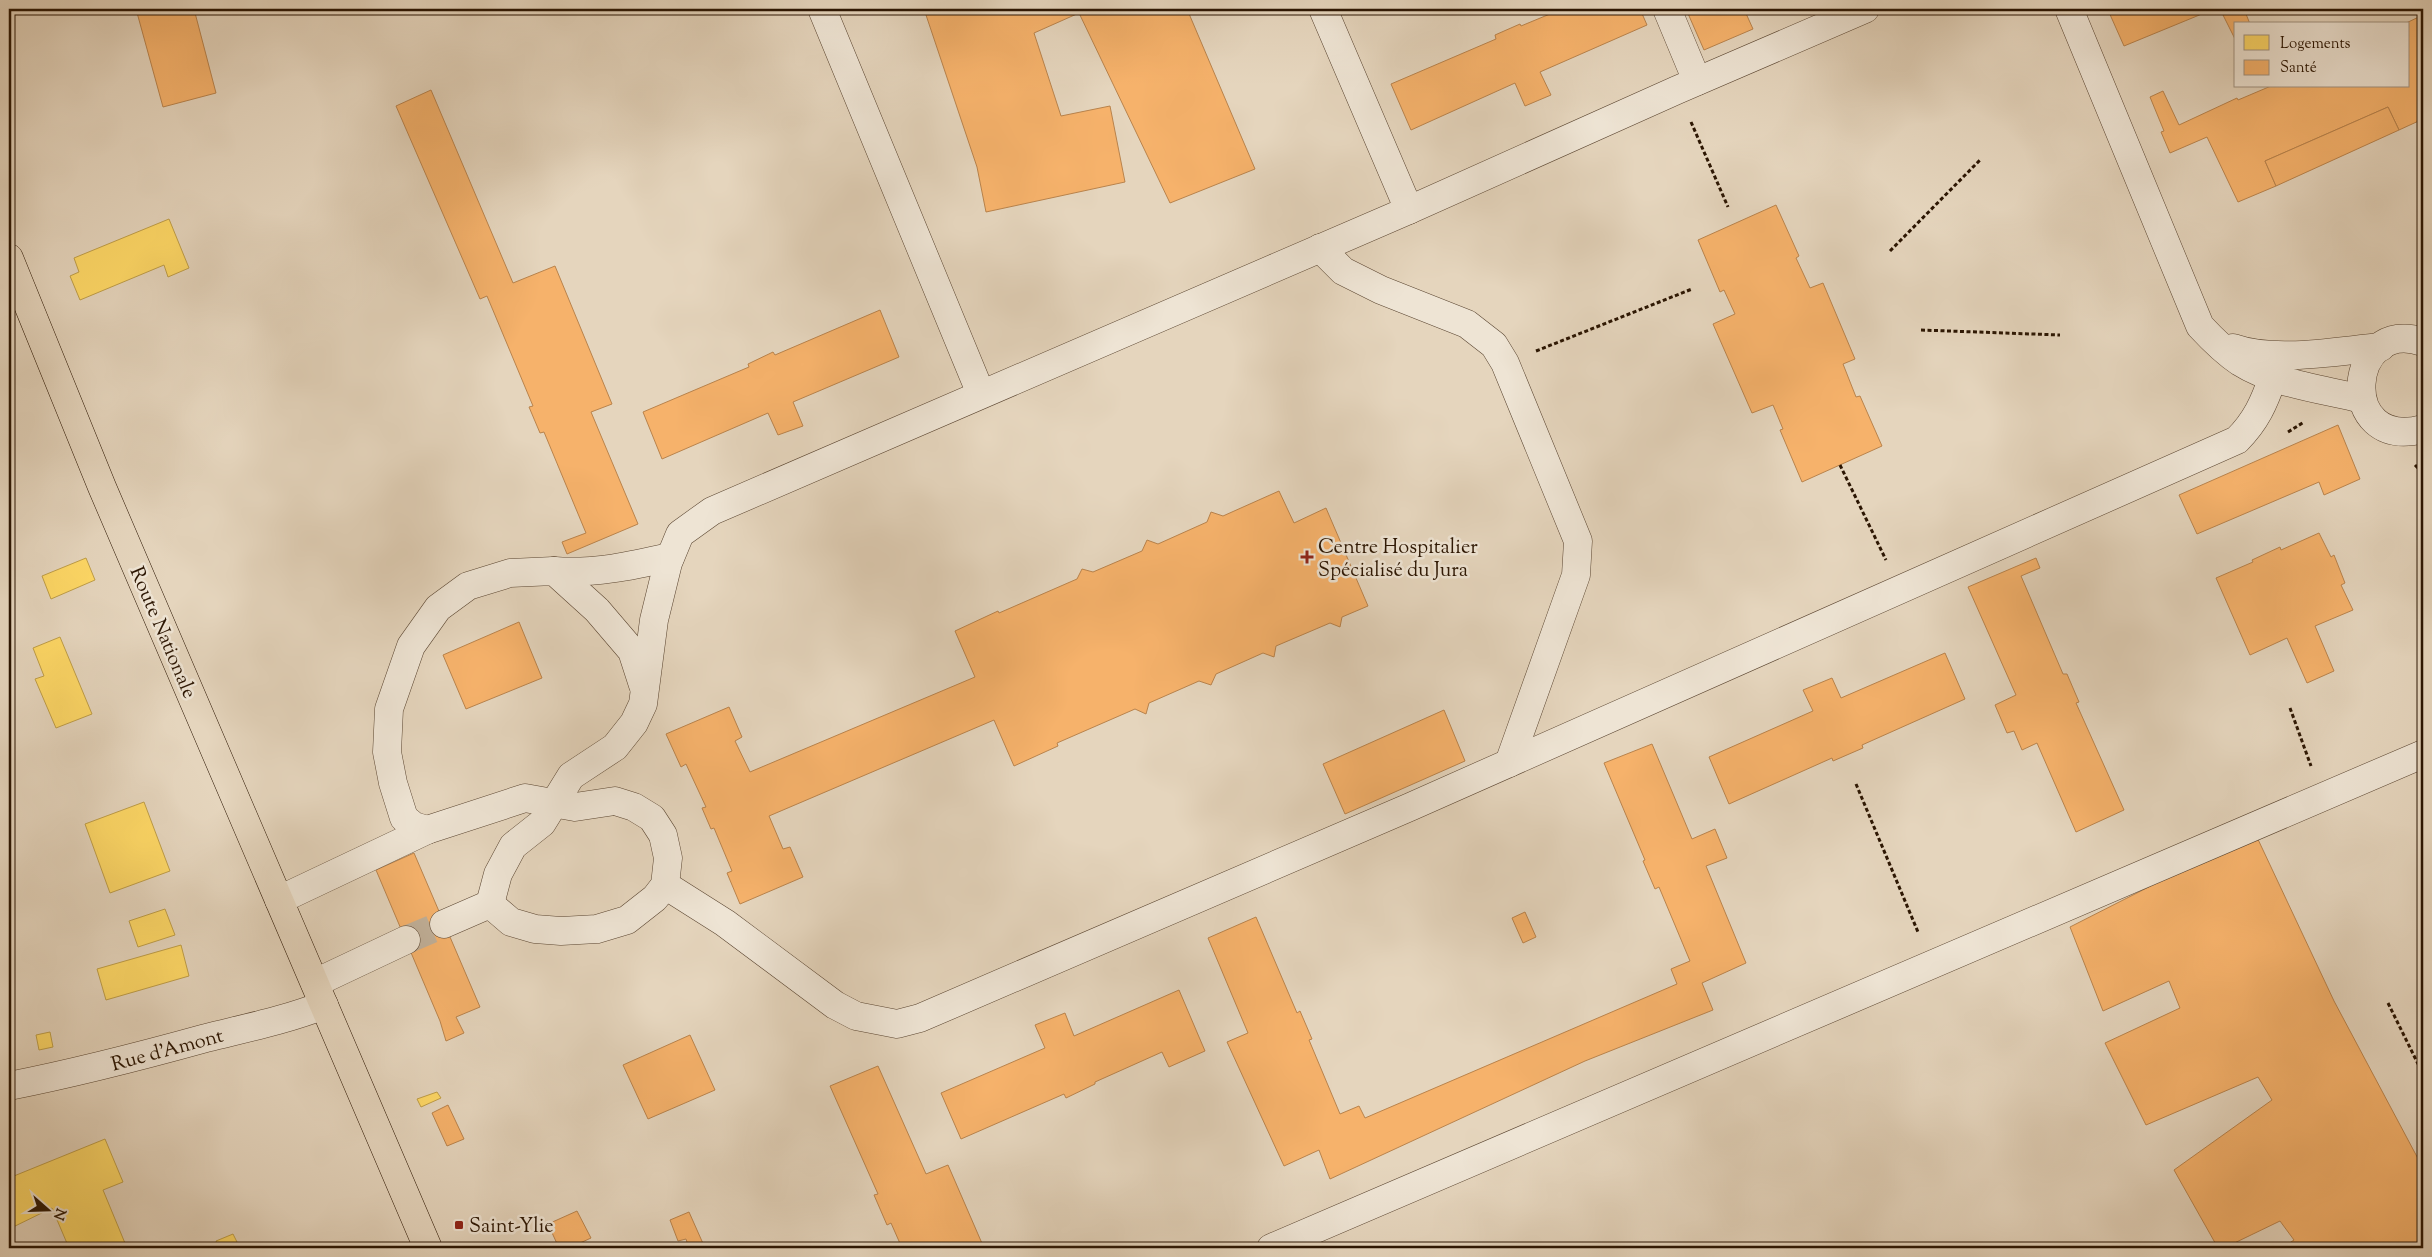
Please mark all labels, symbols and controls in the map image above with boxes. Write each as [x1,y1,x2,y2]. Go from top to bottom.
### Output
legend [2234,22,2410,88]
text: Logements [2280,34,2351,55]
text: Santé [2280,58,2317,79]
place label: Centre Hospitalier Spécialisé du Jura [1318,534,1478,586]
marker: Centre Hospitalier Spécialisé du Jura [1300,550,1314,564]
street label: Route Nationale [121,563,203,703]
street label: Rue d'Amont [108,1022,227,1080]
north arrow [22,1184,72,1234]
text: N [47,1205,70,1222]
place label: Saint-Ylie [469,1213,554,1242]
marker: Saint-Ylie [453,1219,465,1231]

